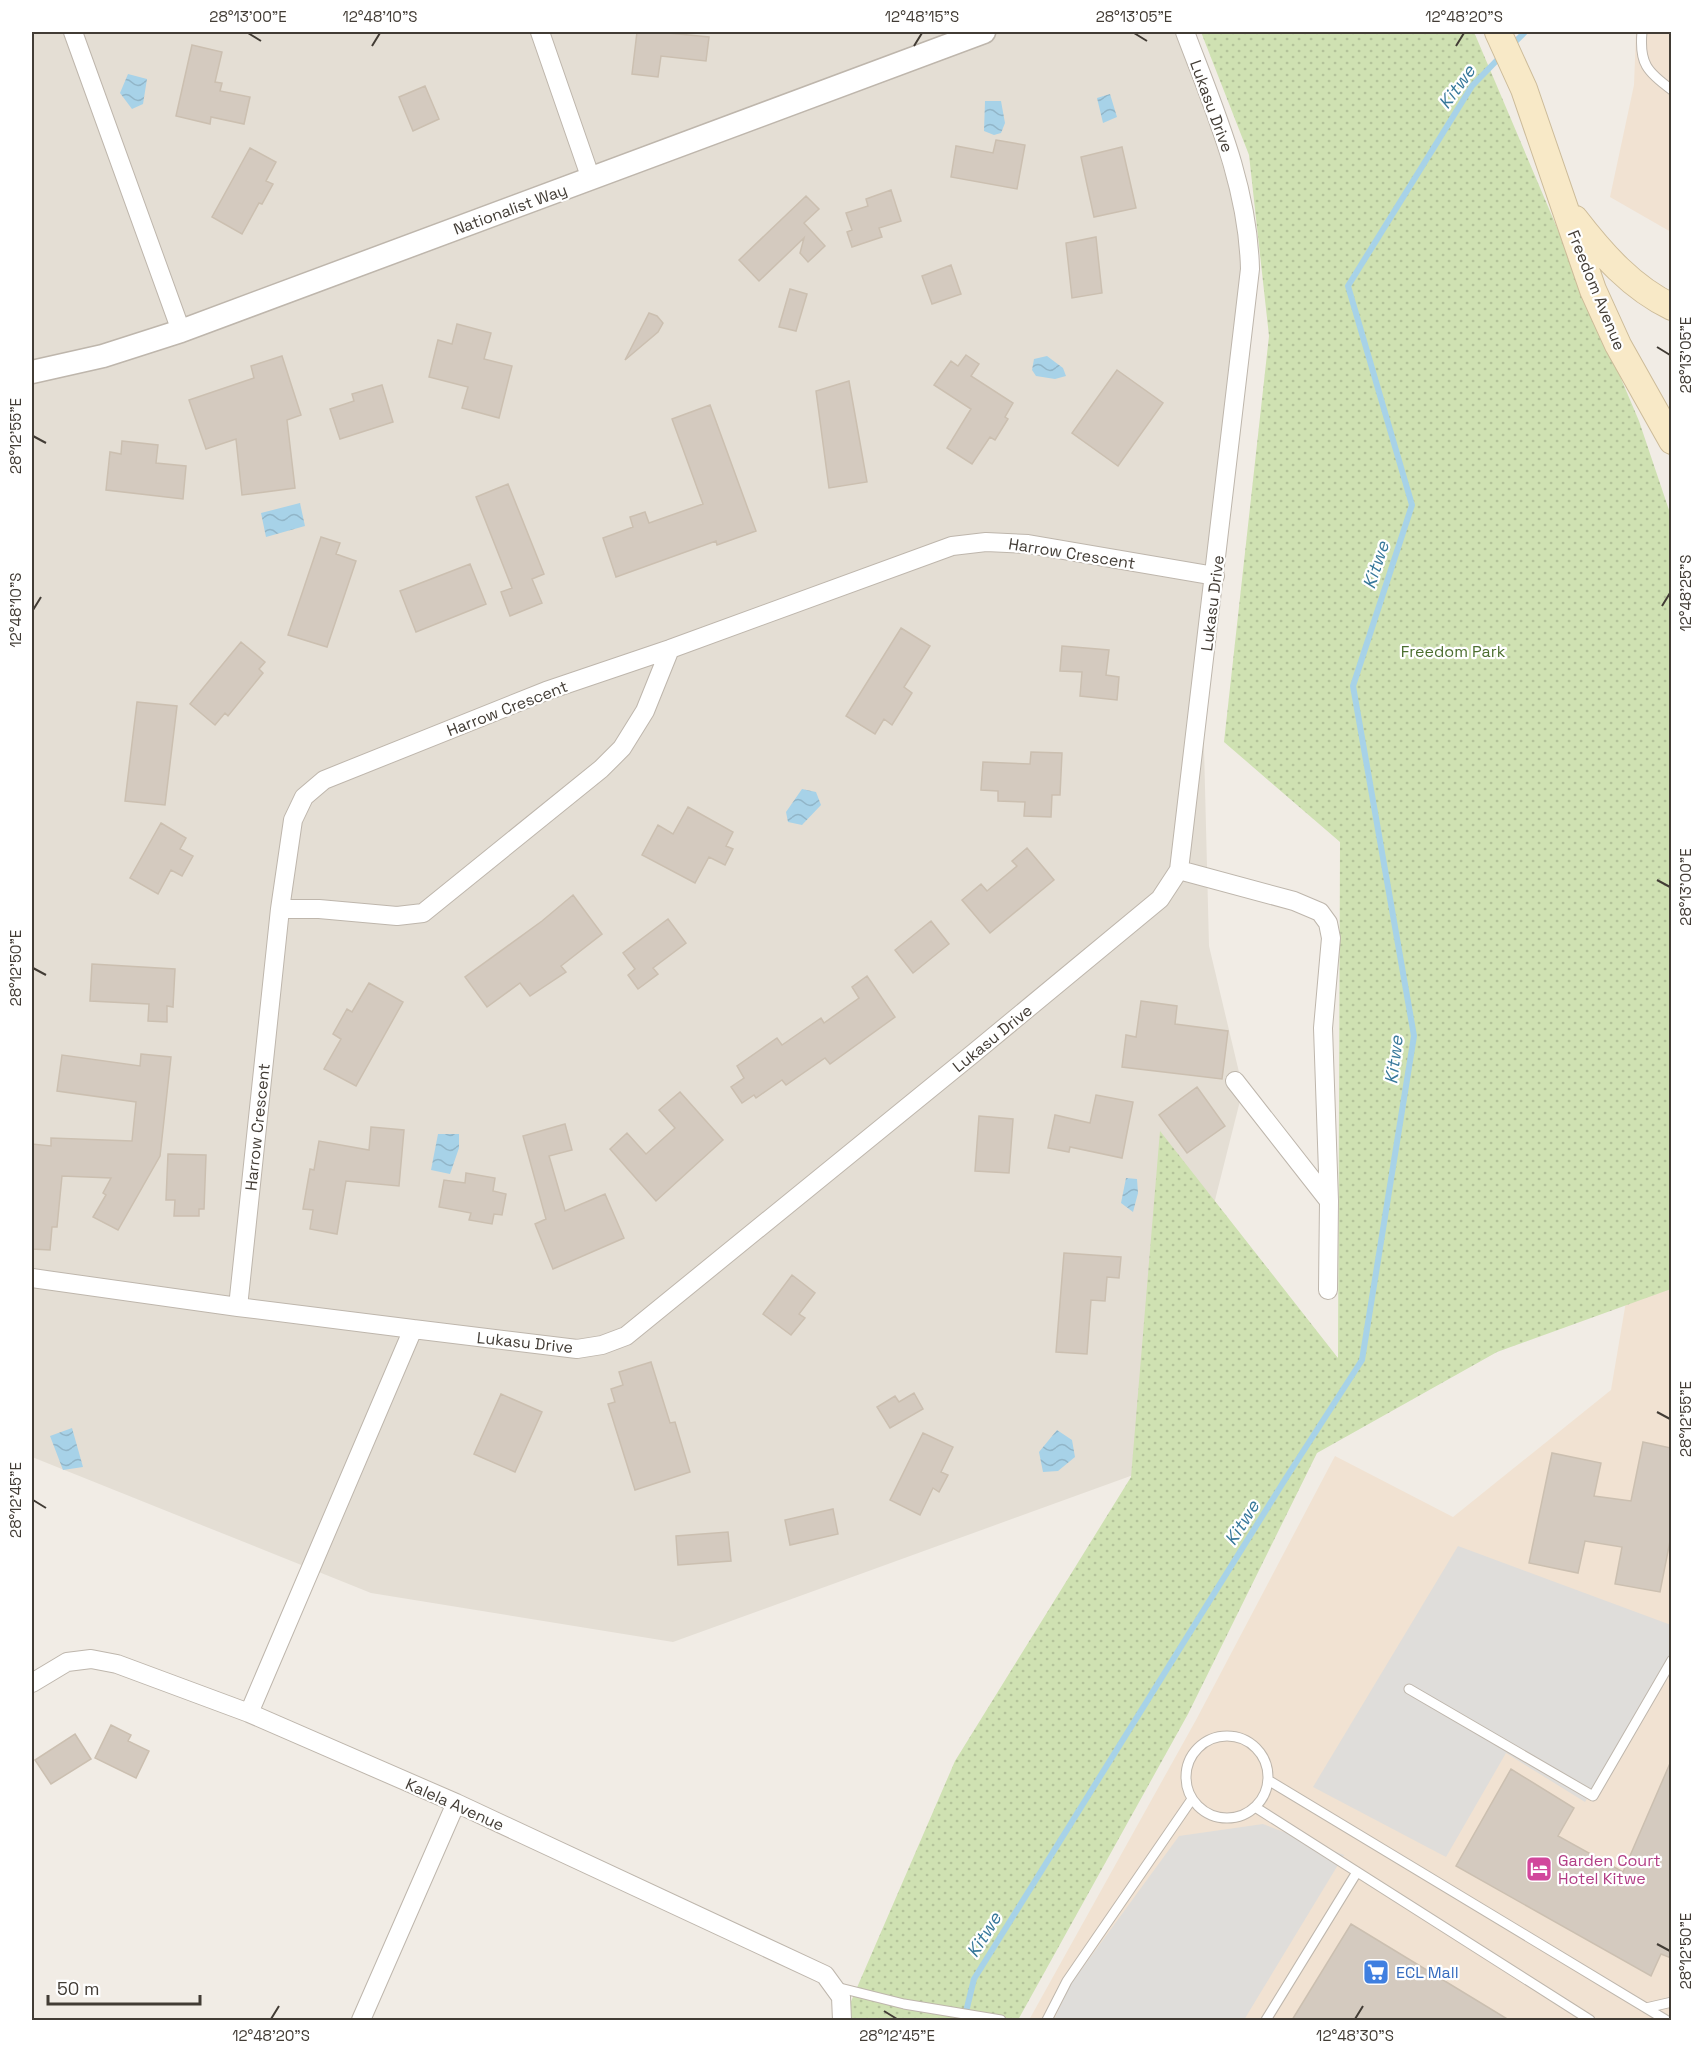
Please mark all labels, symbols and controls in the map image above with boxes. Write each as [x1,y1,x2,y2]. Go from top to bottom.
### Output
text: 28°13'00"E [209,7,287,26]
text: 12°48'10"S [343,7,417,26]
text: 12°48'15"S [885,7,959,26]
text: 28°13'05"E [1096,7,1172,26]
text: 12°48'20"S [1425,7,1503,26]
street label: Lukasu Drive [1185,57,1238,155]
water label: Kitwe [1433,59,1481,113]
street label: Nationalist Way [450,179,570,240]
street label: Freedom Avenue [1563,227,1630,353]
text: 28°13'05"E [1676,317,1695,393]
text: 28°12'55"E [6,398,25,474]
street label: Harrow Crescent [1007,533,1137,574]
water label: Kitwe [1357,537,1394,591]
street label: Lukasu Drive [1196,554,1229,652]
text: 12°48'25"S [1676,554,1695,632]
text: 12°48'10"S [6,573,25,647]
park label: Freedom Park [1401,641,1506,662]
street label: Harrow Crescent [444,676,571,741]
text: 28°13'00"E [1676,848,1695,926]
text: 28°12'50"E [6,930,25,1006]
street label: Lukasu Drive [948,1000,1036,1077]
water label: Kitwe [1379,1033,1408,1085]
street label: Harrow Crescent [240,1062,275,1192]
street label: Lukasu Drive [476,1327,574,1358]
text: 28°12'55"E [1676,1381,1695,1457]
text: 28°12'45"E [6,1462,25,1538]
water label: Kitwe [1219,1495,1265,1549]
street label: Kalela Avenue [402,1773,507,1836]
place label: Garden Court Hotel Kitwe [1558,1850,1661,1889]
hotel icon: Garden Court Hotel Kitwe [1524,1854,1554,1884]
water label: Kitwe [961,1907,1007,1961]
text: 28°12'50"E [1676,1913,1695,1989]
supermarket icon: ECL Mall [1361,1957,1391,1987]
place label: ECL Mall [1396,1962,1459,1983]
scale bar [48,1968,200,2006]
text: 50 m [57,1977,99,2000]
text: 12°48'20"S [232,2026,310,2045]
text: 28°12'45"E [859,2026,935,2045]
text: 12°48'30"S [1316,2026,1394,2045]

